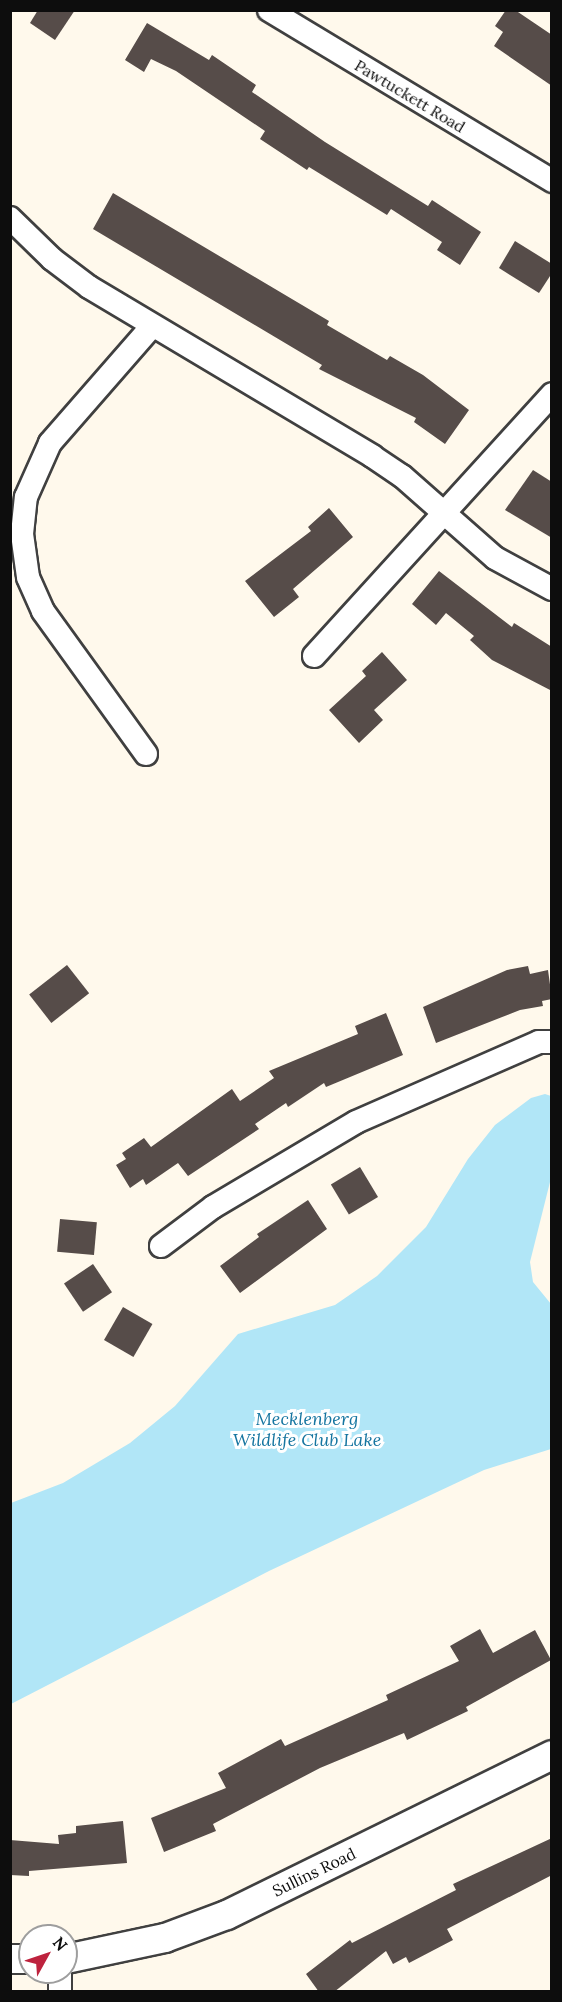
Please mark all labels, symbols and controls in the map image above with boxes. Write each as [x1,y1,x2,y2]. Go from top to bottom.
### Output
street label: Pawtuckett Road [351,55,469,137]
water label: Mecklenberg Wildlife Club Lake [233,1409,381,1452]
street label: Sullins Road [269,1844,359,1900]
north arrow [18,1924,78,1984]
text: N [49,1933,72,1955]

